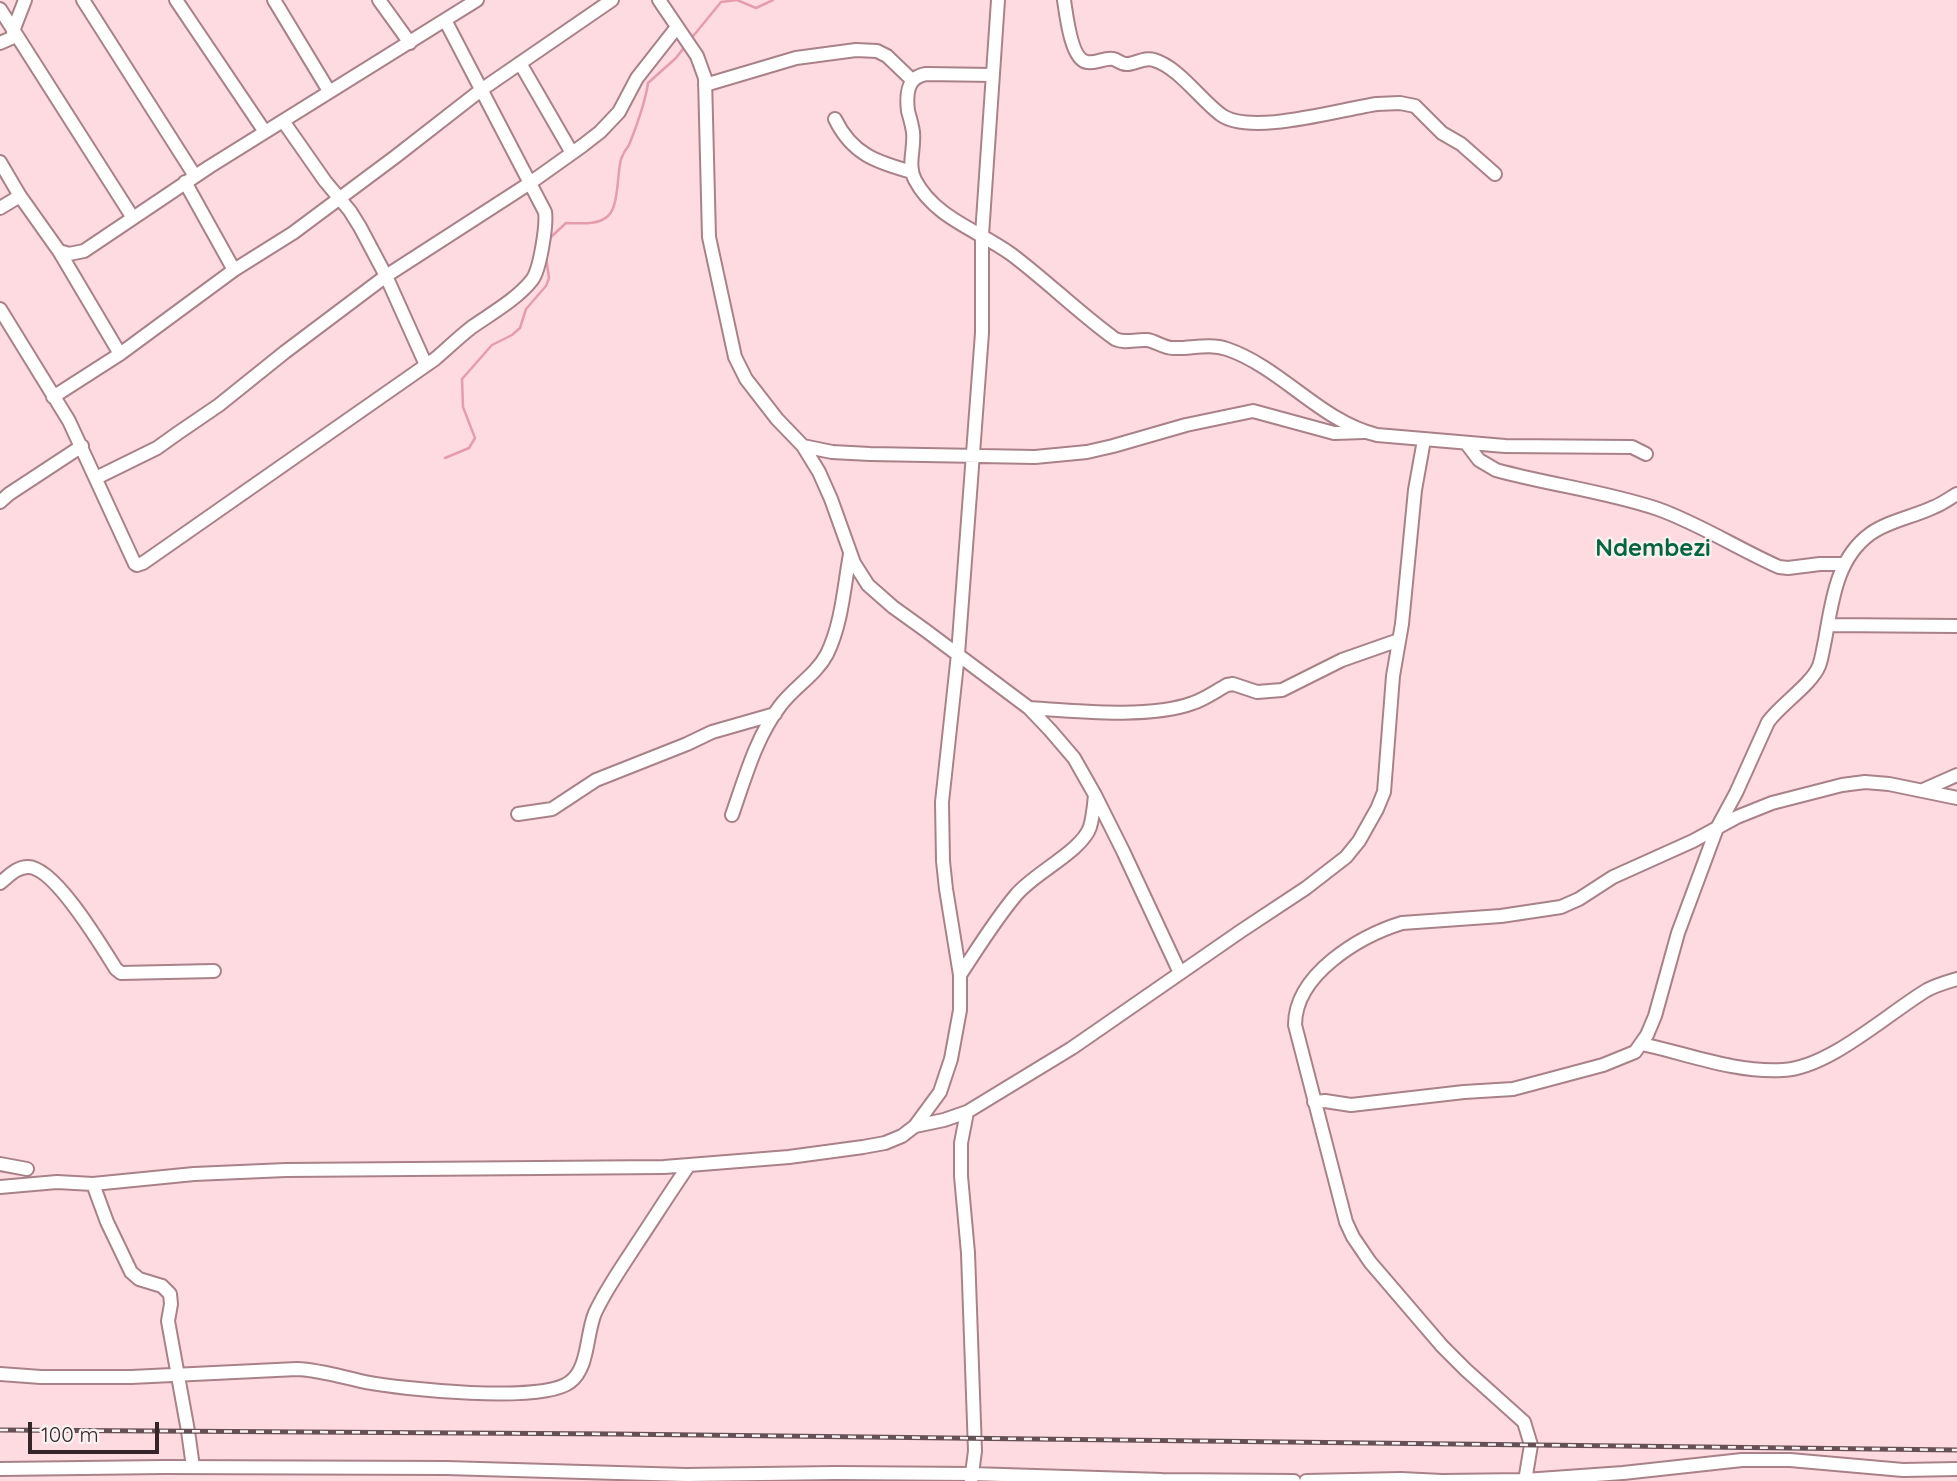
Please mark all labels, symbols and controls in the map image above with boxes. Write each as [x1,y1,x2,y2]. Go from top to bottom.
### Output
district label: Ndembezi [1595,535,1711,563]
scale bar [32,1408,163,1452]
text: 100 m [41,1421,99,1447]

